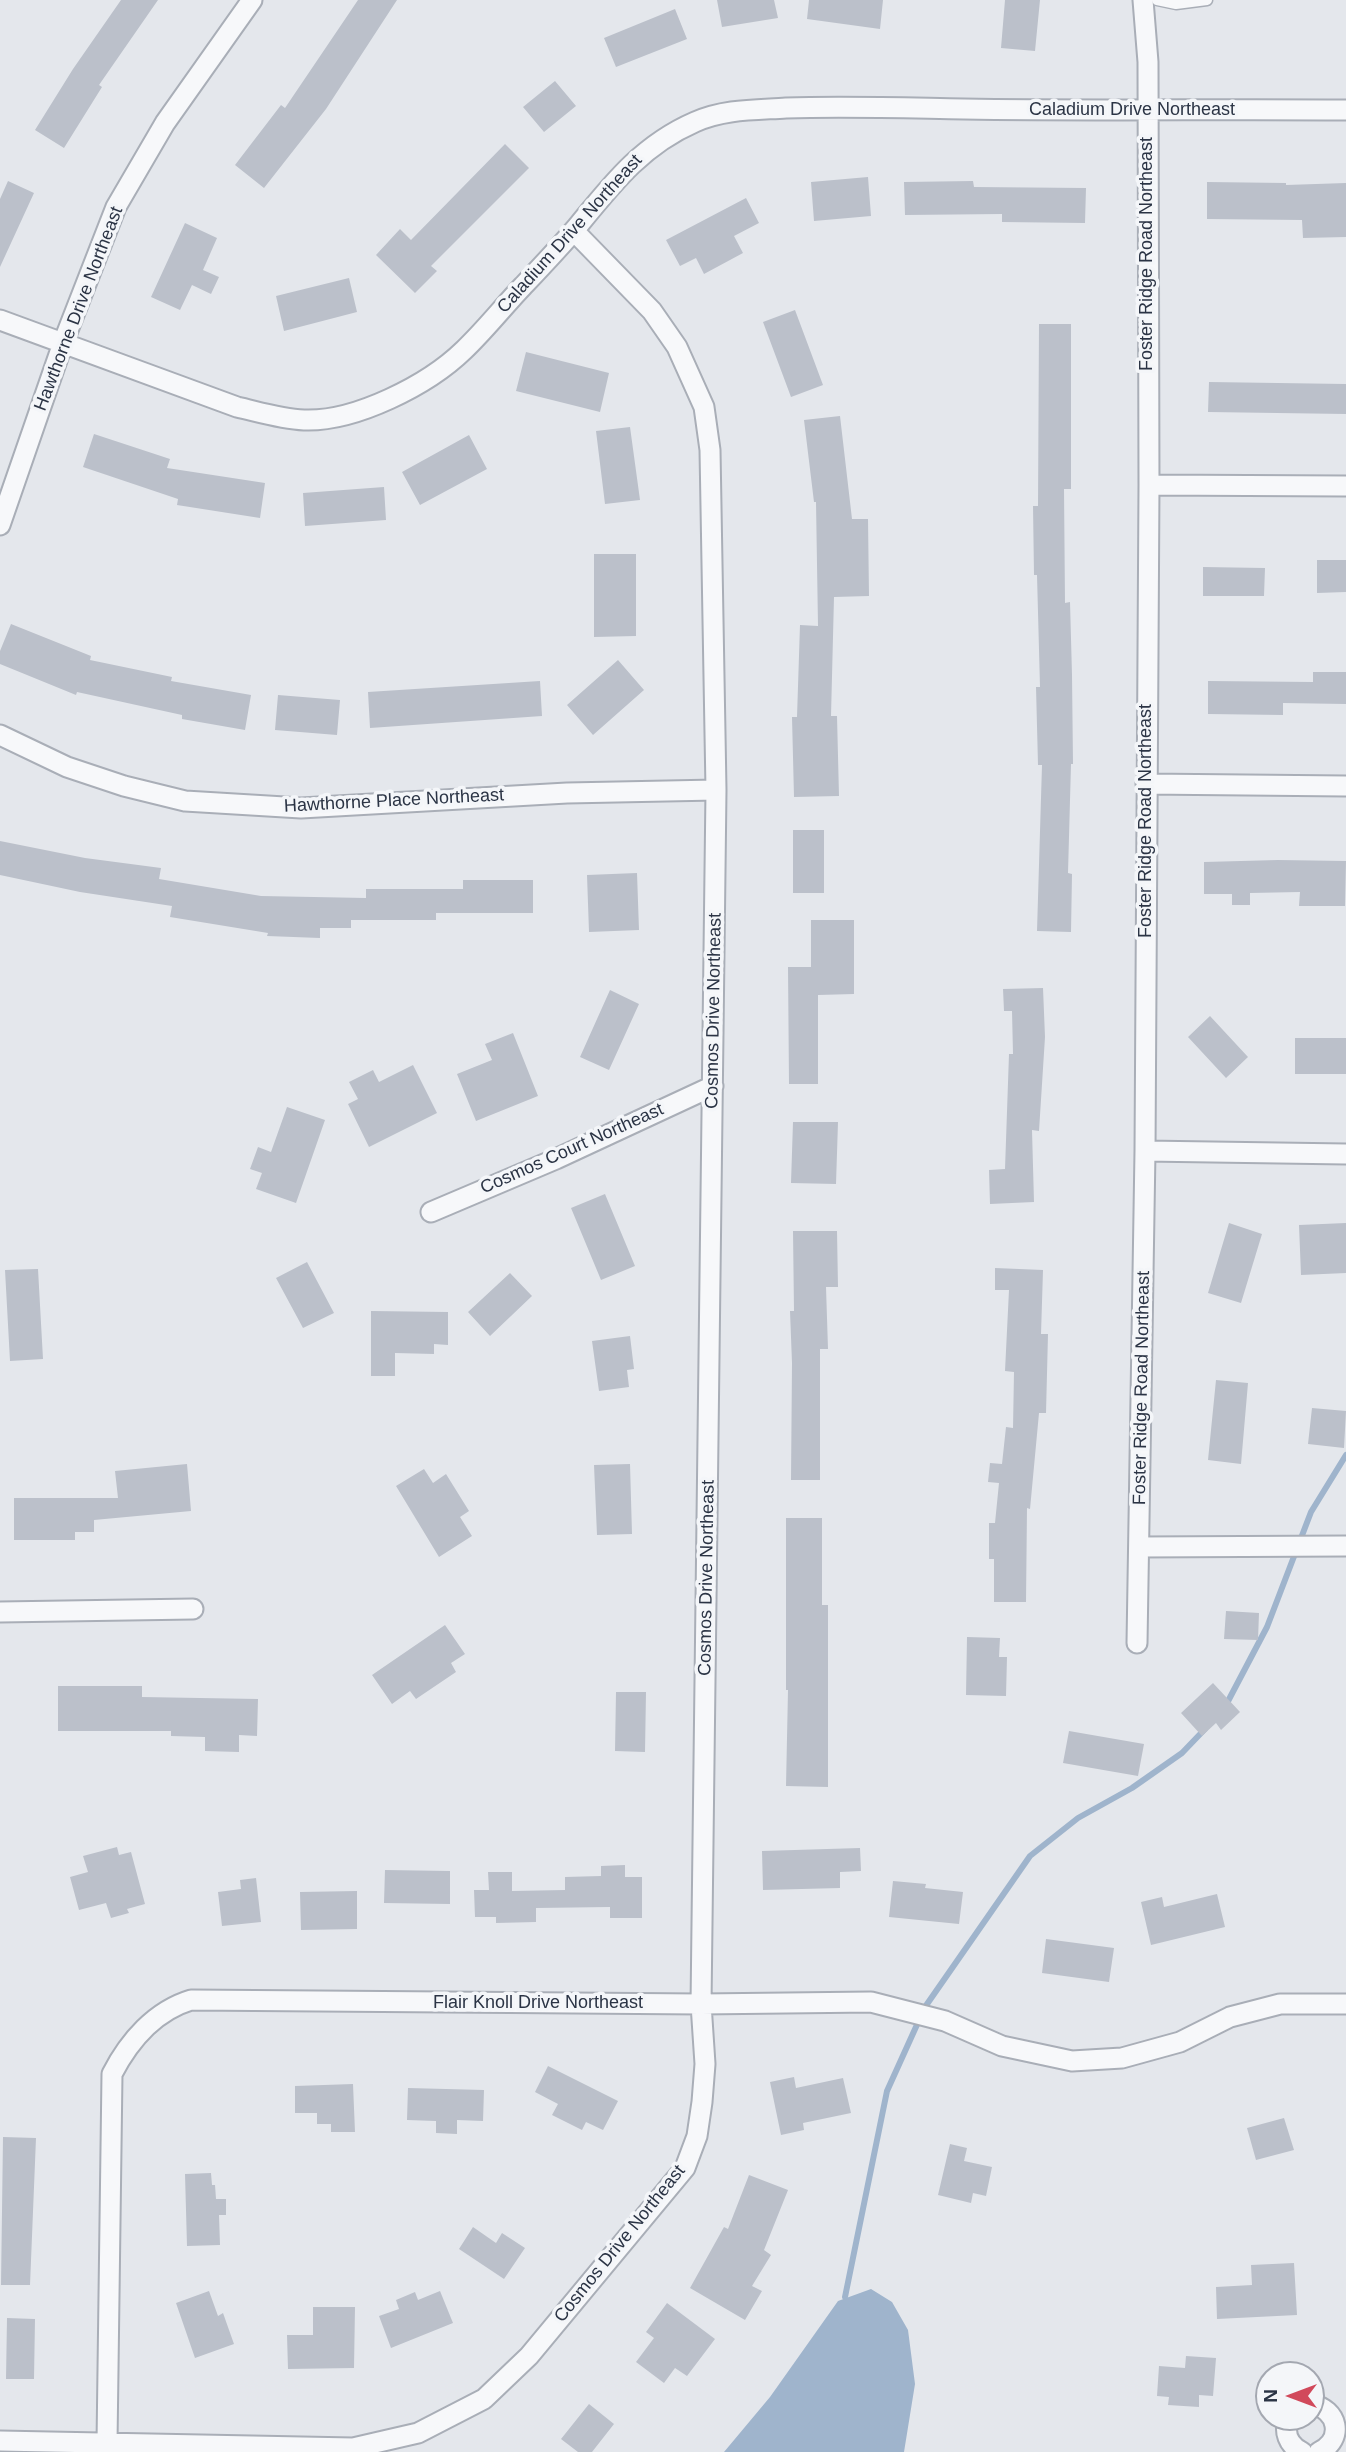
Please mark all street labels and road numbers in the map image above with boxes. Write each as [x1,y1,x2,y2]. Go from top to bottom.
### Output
street label: Caladium Drive Northeast [1029,99,1235,121]
street label: Foster Ridge Road Northeast [1136,137,1158,371]
street label: Caladium Drive Northeast [493,150,647,318]
street label: Hawthorne Drive Northeast [30,204,128,414]
street label: Foster Ridge Road Northeast [1135,704,1157,938]
street label: Hawthorne Place Northeast [284,784,504,818]
street label: Cosmos Drive Northeast [701,913,727,1109]
street label: Cosmos Court Northeast [477,1099,667,1199]
street label: Foster Ridge Road Northeast [1129,1271,1155,1505]
street label: Cosmos Drive Northeast [694,1480,720,1676]
street label: Flair Knoll Drive Northeast [433,1992,643,2014]
street label: Cosmos Drive Northeast [550,2161,690,2327]

